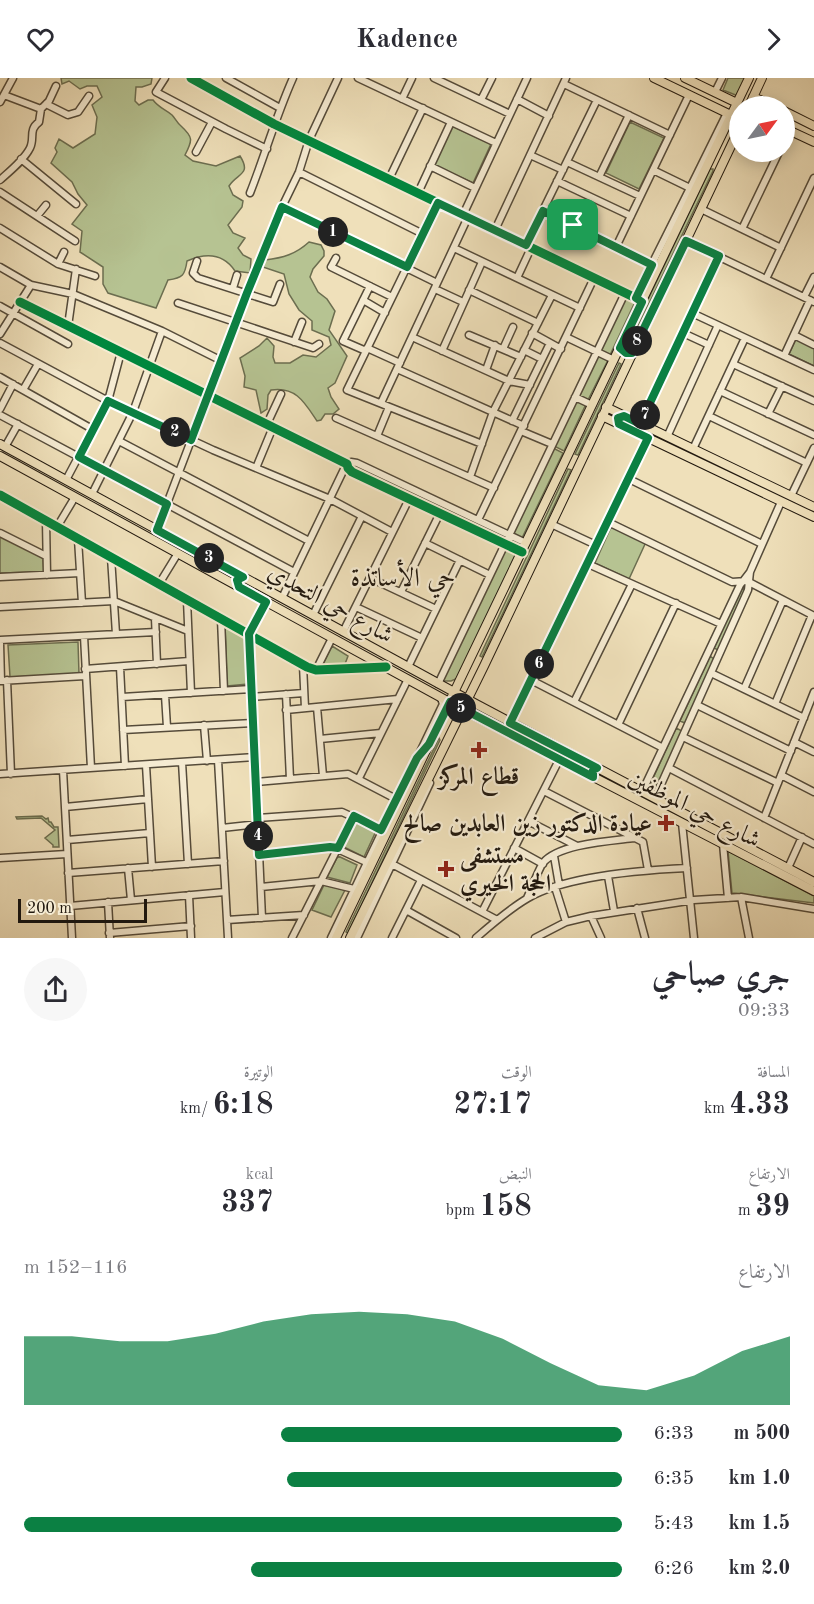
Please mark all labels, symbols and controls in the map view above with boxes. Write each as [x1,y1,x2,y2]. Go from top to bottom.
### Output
icon: heart [24,23,57,56]
icon: forward [757,23,790,56]
text: Kadence [356,26,458,53]
north arrow [729,96,795,162]
map controls [729,96,795,162]
pin [547,199,598,250]
icon: arrive [556,208,589,241]
pin: 1 [318,217,348,247]
text: 1 [328,224,338,240]
pin: 8 [622,326,652,356]
text: 8 [632,333,642,349]
pin: 7 [630,400,660,430]
text: 7 [640,407,650,423]
pin: 2 [160,417,190,447]
text: 2 [170,424,180,440]
pin: 3 [194,543,224,573]
text: 3 [204,550,214,566]
district label: حي الأساتذة [350,559,456,599]
street label: شارع حي التحدي [260,561,397,654]
pin: 6 [524,649,554,679]
text: 6 [534,656,544,672]
pin: 5 [446,693,476,723]
text: 5 [456,700,466,716]
marker: قطاع المركز [470,741,488,759]
place label: قطاع المركز [436,763,519,796]
street label: شارع حي الموظفين [622,766,764,859]
place label: عيادة الدكتور زين العابدين صالح [403,812,652,843]
marker: عيادة الدكتور زين العابدين صالح [657,814,675,832]
pin: 4 [243,821,273,851]
text: 4 [253,828,263,844]
place label: مستشفى الحجة الخيري [459,845,551,902]
marker: مستشفى الحجة الخيري [437,860,455,878]
scale bar [18,896,147,923]
text: 200 m [27,901,72,917]
button: share [24,958,87,1021]
text: جري صباحي [652,960,790,993]
text: 09:33 [738,1001,790,1021]
text: الوتيرة [244,1065,273,1081]
text: الوقت [501,1065,532,1081]
text: المسافة [757,1065,790,1081]
text: 6:18 [213,1090,273,1120]
text: 27:17 [454,1090,532,1120]
text: 4.33 [729,1090,790,1120]
text: /km [180,1101,213,1117]
text: km [704,1101,729,1117]
text: kcal [246,1167,273,1183]
text: النبض [499,1167,532,1183]
text: الارتفاع [748,1167,790,1183]
text: 337 [221,1188,273,1218]
text: 158 [479,1192,532,1222]
text: 39 [755,1192,790,1222]
text: bpm [446,1203,479,1219]
text: m [738,1203,755,1219]
text: 116–152 m [24,1258,128,1278]
text: الارتفاع [738,1263,790,1283]
text: 6:33 [654,1424,694,1444]
text: 500 m [734,1424,790,1444]
text: 6:35 [654,1469,694,1489]
text: 1.0 km [728,1469,790,1489]
text: 5:43 [654,1514,694,1534]
text: 1.5 km [728,1514,790,1534]
text: 6:26 [654,1559,694,1579]
text: 2.0 km [728,1559,790,1579]

